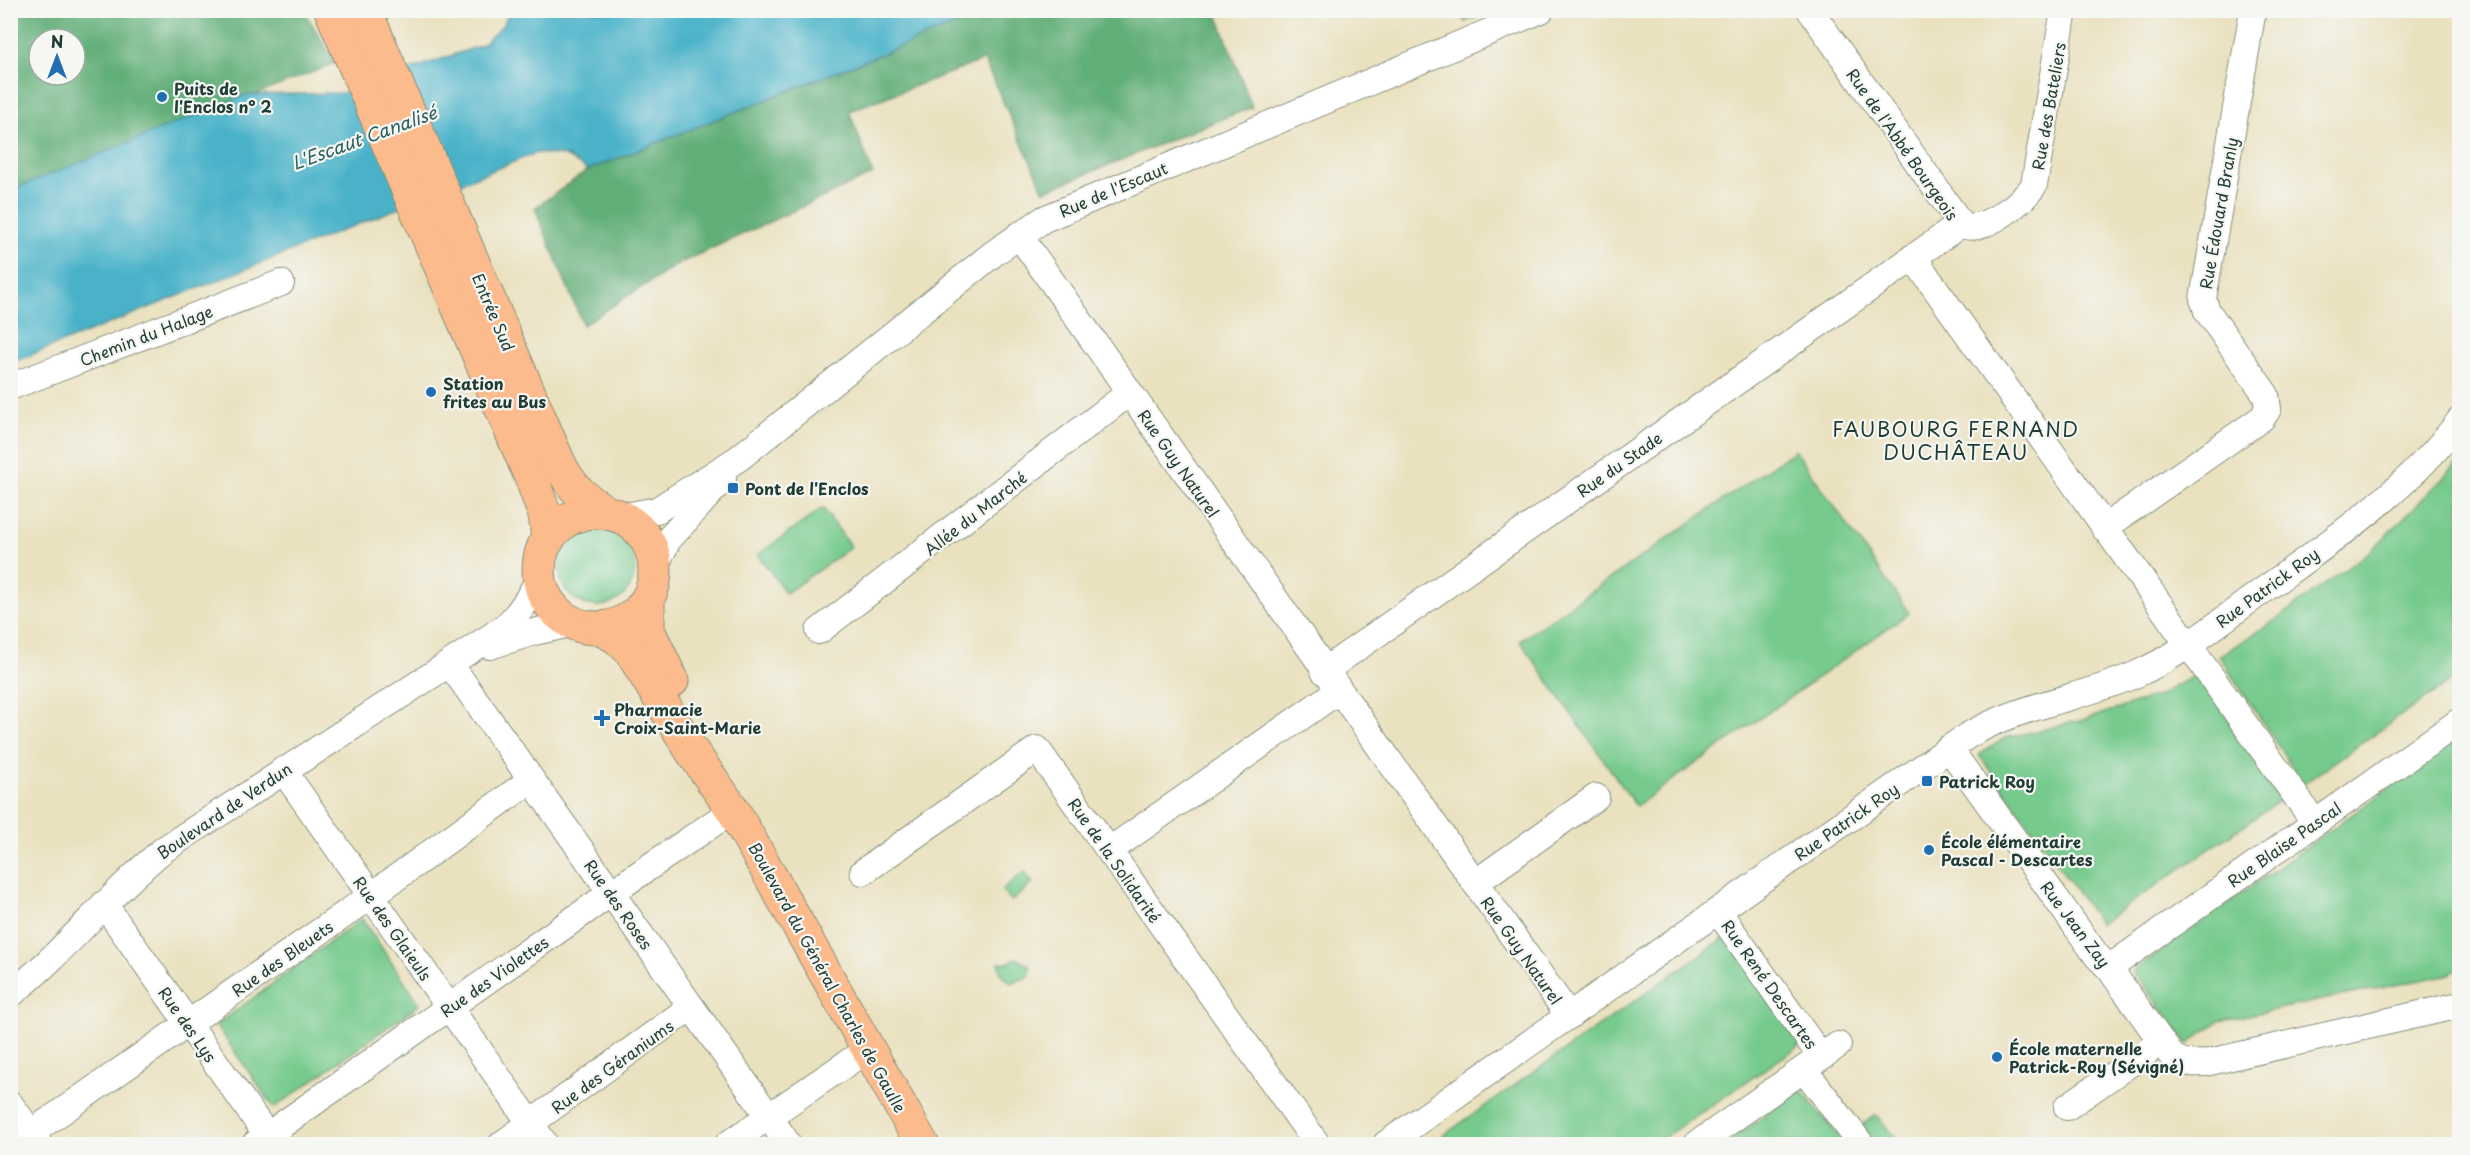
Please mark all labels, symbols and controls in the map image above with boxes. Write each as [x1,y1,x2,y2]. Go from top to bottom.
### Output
north arrow [27,27,87,87]
text: N [51,29,63,53]
street label: Rue des Bateliers [2025,40,2071,172]
street label: Rue de l'Abbé Bourgeois [1841,63,1965,225]
place label: Puits de l'Enclos n° 2 [174,76,272,118]
marker: Puits de l'Enclos n° 2 [155,90,169,104]
water label: L'Escaut Canalisé [288,97,443,176]
street label: Rue Édouard Branly [2193,135,2243,291]
street label: Rue de l'Escaut [1055,155,1171,223]
street label: Entrée Sud [467,269,521,355]
street label: Chemin du Halage [76,299,216,371]
place label: Station frites au Bus [443,371,547,413]
marker: Station frites au Bus [424,385,438,399]
street label: Rue Guy Naturel [1133,404,1225,522]
district label: FAUBOURG FERNAND DUCHÂTEAU [1832,414,2080,467]
street label: Rue du Stade [1571,426,1667,502]
street label: Allée du Marché [919,465,1031,561]
place label: Pont de l'Enclos [745,476,869,500]
marker: Pont de l'Enclos [726,481,740,495]
street label: Rue Patrick Roy [2210,541,2324,633]
place label: Pharmacie Croix-Saint-Marie [614,697,761,739]
marker: Pharmacie Croix-Saint-Marie [595,711,609,725]
street label: Boulevard de Verdun [152,756,296,864]
place label: Patrick Roy [1939,769,2035,793]
marker: Patrick Roy [1920,774,1934,788]
street label: Rue Patrick Roy [1789,776,1903,866]
street label: Rue de la Solidarité [1063,793,1167,927]
street label: Rue Blaise Pascal [2222,796,2346,892]
place label: École élémentaire Pascal - Descartes [1941,829,2093,871]
street label: Boulevard du Général Charles de Gaulle [743,837,913,1117]
marker: École élémentaire Pascal - Descartes [1922,843,1936,857]
street label: Rue des Roses [579,854,659,954]
street label: Rue des Glaieuls [348,871,438,985]
street label: Rue Jean Zay [2035,876,2117,972]
street label: Rue Guy Naturel [1476,891,1568,1009]
street label: Rue des Bleuets [226,914,338,1002]
street label: Rue René Descartes [1716,914,1824,1054]
street label: Rue des Violettes [435,930,553,1022]
street label: Rue des Lys [153,981,223,1067]
street label: Rue des Géraniums [546,1013,678,1119]
place label: École maternelle Patrick-Roy (Sévigné) [2009,1036,2184,1078]
marker: École maternelle Patrick-Roy (Sévigné) [1990,1050,2004,1064]

